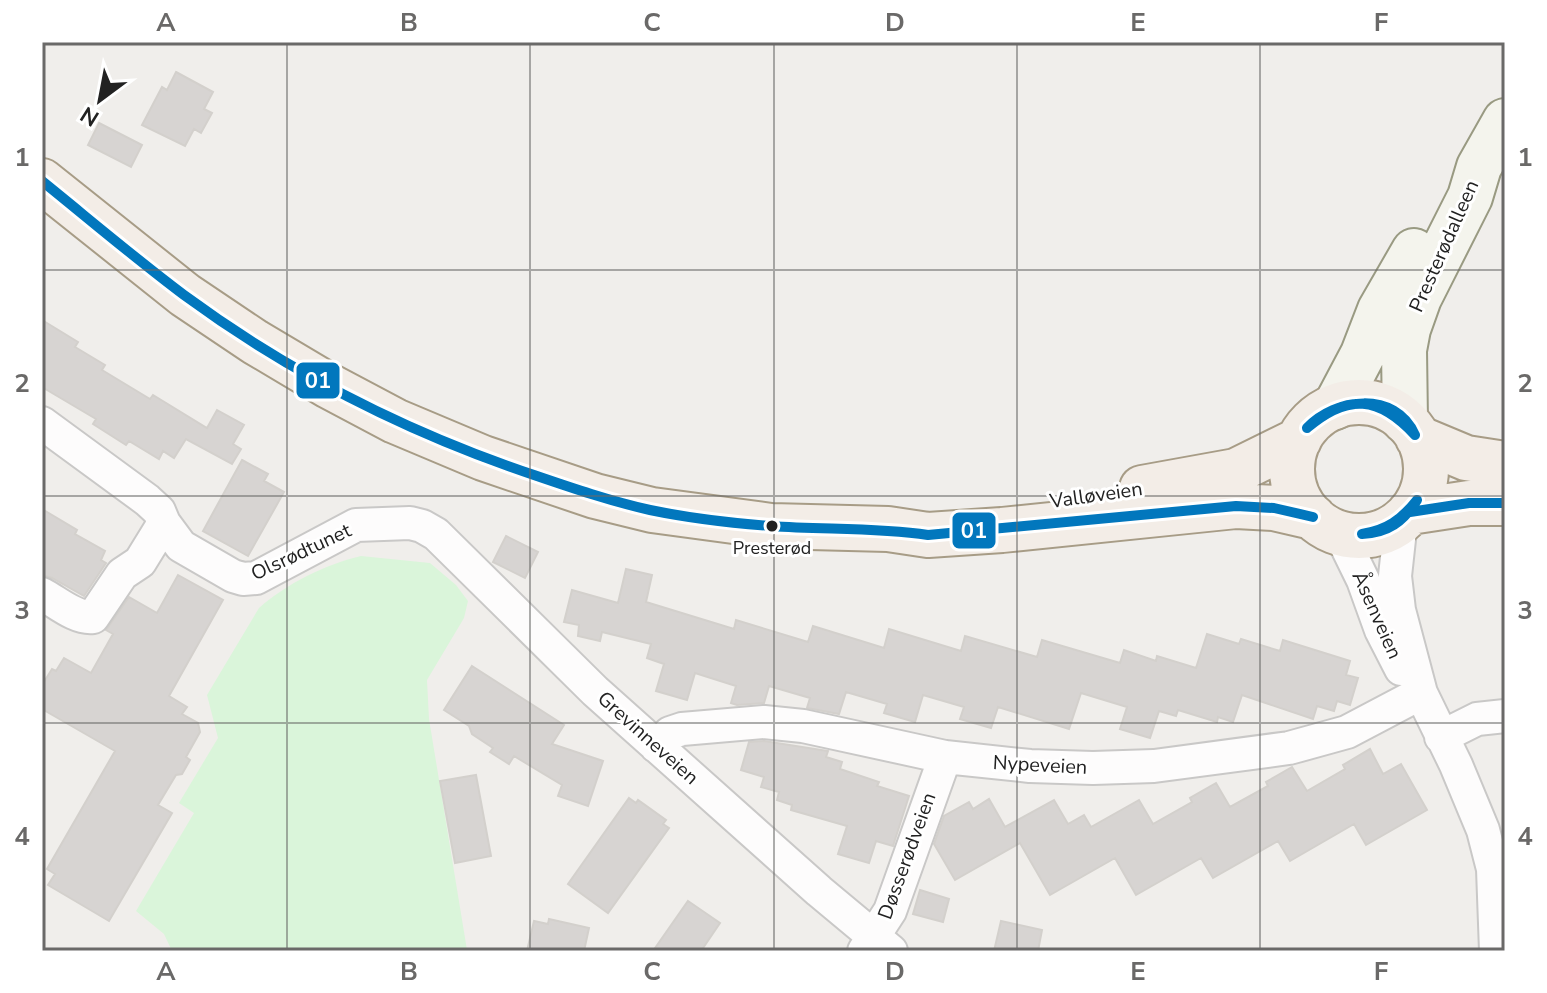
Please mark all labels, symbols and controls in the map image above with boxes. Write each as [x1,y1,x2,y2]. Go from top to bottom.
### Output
text: A [156,5,176,40]
text: B [400,5,418,40]
text: C [643,5,661,40]
text: D [885,5,905,40]
text: E [1130,5,1146,40]
text: F [1374,5,1388,40]
north arrow [60,60,140,140]
text: N [75,99,105,133]
text: 1 [14,140,30,175]
text: 1 [1517,140,1533,175]
street label: Presterødalleen [1403,176,1485,316]
line badge: 01 [295,361,341,400]
text: 2 [14,366,30,401]
text: 01 [305,366,331,396]
text: 2 [1517,366,1533,401]
street label: Valløveien [1047,475,1144,515]
line badge: 01 [951,511,997,550]
text: 01 [961,516,987,546]
street label: Olsrødtunet [246,517,356,587]
marker: Presterød [764,518,780,534]
place label: Presterød [733,536,811,560]
street label: Åsenveien [1346,567,1408,663]
text: 3 [14,593,30,628]
text: 3 [1517,593,1533,628]
street label: Grevinneveien [592,685,704,791]
street label: Nypeveien [992,749,1088,781]
street label: Døsserødveien [872,789,942,923]
text: 4 [14,819,30,854]
text: 4 [1517,819,1533,854]
text: A [156,954,176,989]
text: B [400,954,418,989]
text: C [643,954,661,989]
text: D [885,954,905,989]
text: E [1130,954,1146,989]
text: F [1374,954,1388,989]

